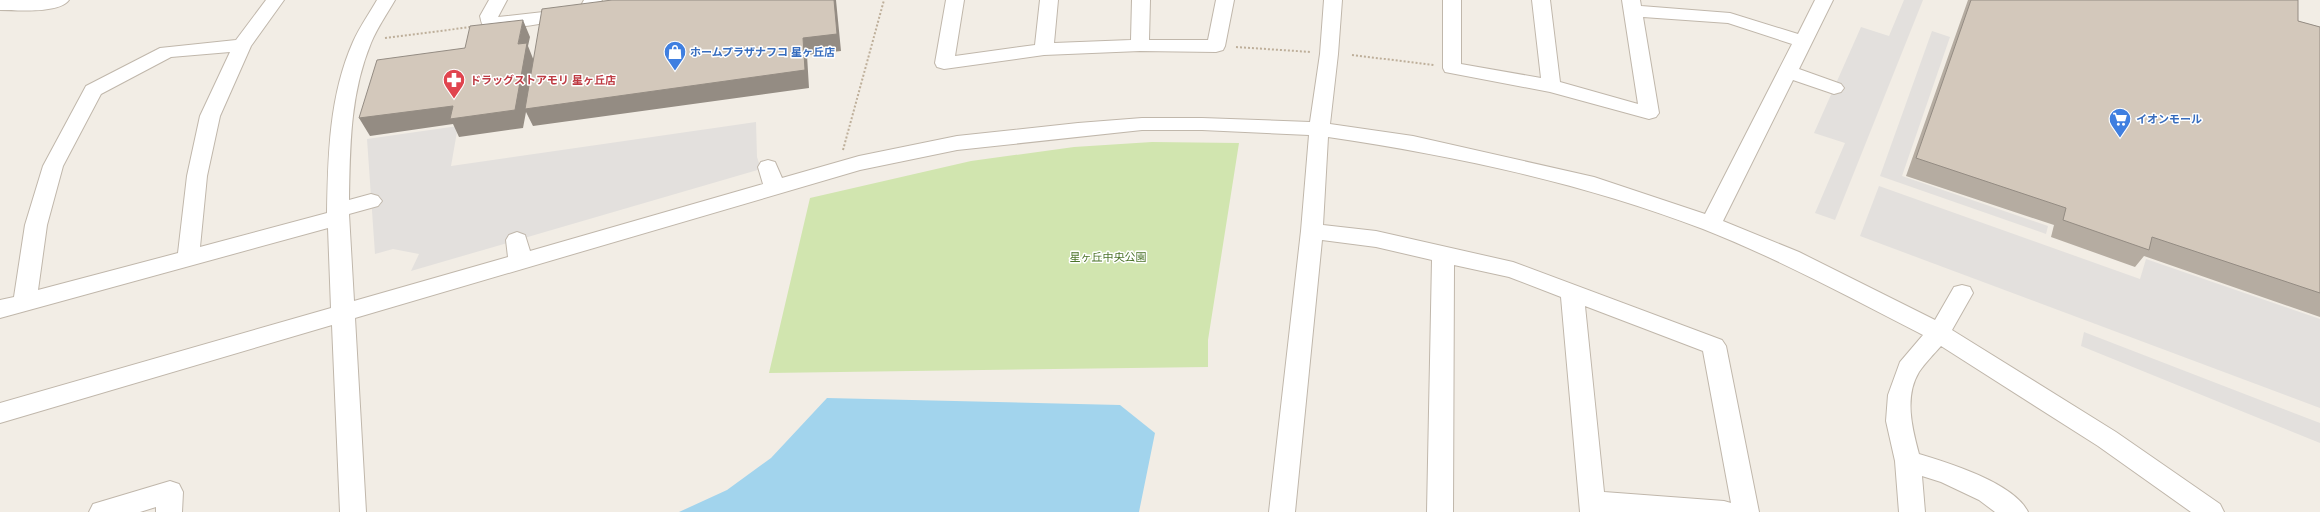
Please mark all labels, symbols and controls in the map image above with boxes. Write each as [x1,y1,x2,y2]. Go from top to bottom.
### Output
shop icon: ホームプラザナフコ 星ヶ丘店 [662,39,688,72]
place label: ホームプラザナフコ 星ヶ丘店 [690,45,835,60]
pharmacy icon: ドラッグストアモリ 星ヶ丘店 [441,67,467,100]
place label: ドラッグストアモリ 星ヶ丘店 [470,73,616,88]
supermarket icon: イオンモール [2107,106,2133,139]
place label: イオンモール [2136,112,2202,127]
park label: 星ヶ丘中央公園 [1070,250,1147,265]

